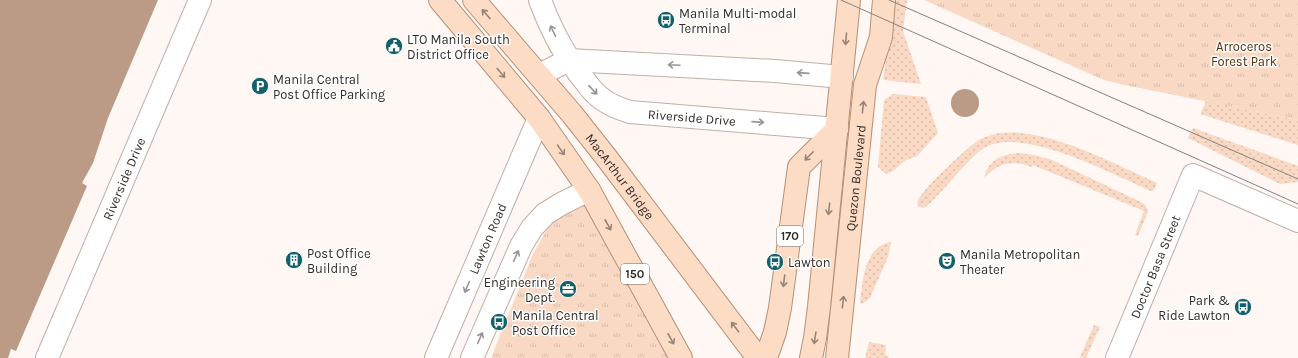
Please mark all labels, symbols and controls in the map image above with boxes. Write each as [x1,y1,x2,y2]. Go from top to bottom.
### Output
place label: Manila Multi-modal Terminal [679,6,796,36]
one-way arrow [481,9,491,19]
bus stop icon: Manila Multi-modal Terminal [656,10,676,30]
one-way arrow [549,25,556,37]
place label: LTO Manila South District Office [407,32,510,62]
one-way arrow [842,32,849,45]
public building icon: LTO Manila South District Office [384,36,404,56]
park label: Arroceros Forest Park [1211,39,1277,69]
one-way arrow [668,62,681,69]
one-way arrow [496,68,505,78]
one-way arrow [797,70,810,77]
place label: Manila Central Post Office Parking [273,72,386,102]
parking icon: Manila Central Post Office Parking [250,76,270,96]
one-way arrow [588,85,597,95]
one-way arrow [859,101,867,114]
street label: Riverside Drive [647,106,737,129]
one-way arrow [751,119,764,126]
street label: Quezon Boulevard [843,124,869,232]
street label: MacArthur Bridge [582,131,657,223]
street label: Riverside Drive [100,135,148,222]
one-way arrow [557,145,565,156]
one-way arrow [804,151,814,161]
street label: Lawton Road [466,201,510,276]
one-way arrow [825,202,833,215]
street label: Doctor Basa Street [1127,213,1184,321]
one-way arrow [605,218,613,230]
road number: 170 [777,226,803,246]
place label: Post Office Building [307,246,371,276]
place label: Manila Metropolitan Theater [960,247,1080,277]
building icon: Post Office Building [284,250,304,270]
one-way arrow [513,250,520,262]
theatre icon: Manila Metropolitan Theater [937,251,957,271]
bus stop icon: Lawton [765,252,785,272]
place label: Lawton [788,255,831,270]
road number: 150 [621,264,649,284]
one-way arrow [780,274,788,287]
place label: Engineering Dept. [484,275,556,305]
office icon: Engineering Dept. [558,279,578,299]
one-way arrow [462,280,470,292]
place label: Park & Ride Lawton [1158,293,1230,323]
one-way arrow [839,296,847,309]
bus stop icon: Park & Ride Lawton [1233,297,1253,317]
place label: Manila Central Post Office [512,308,599,338]
bus stop icon: Manila Central Post Office [489,312,509,332]
one-way arrow [730,321,739,332]
one-way arrow [811,331,819,344]
one-way arrow [477,332,484,344]
one-way arrow [667,333,675,345]

